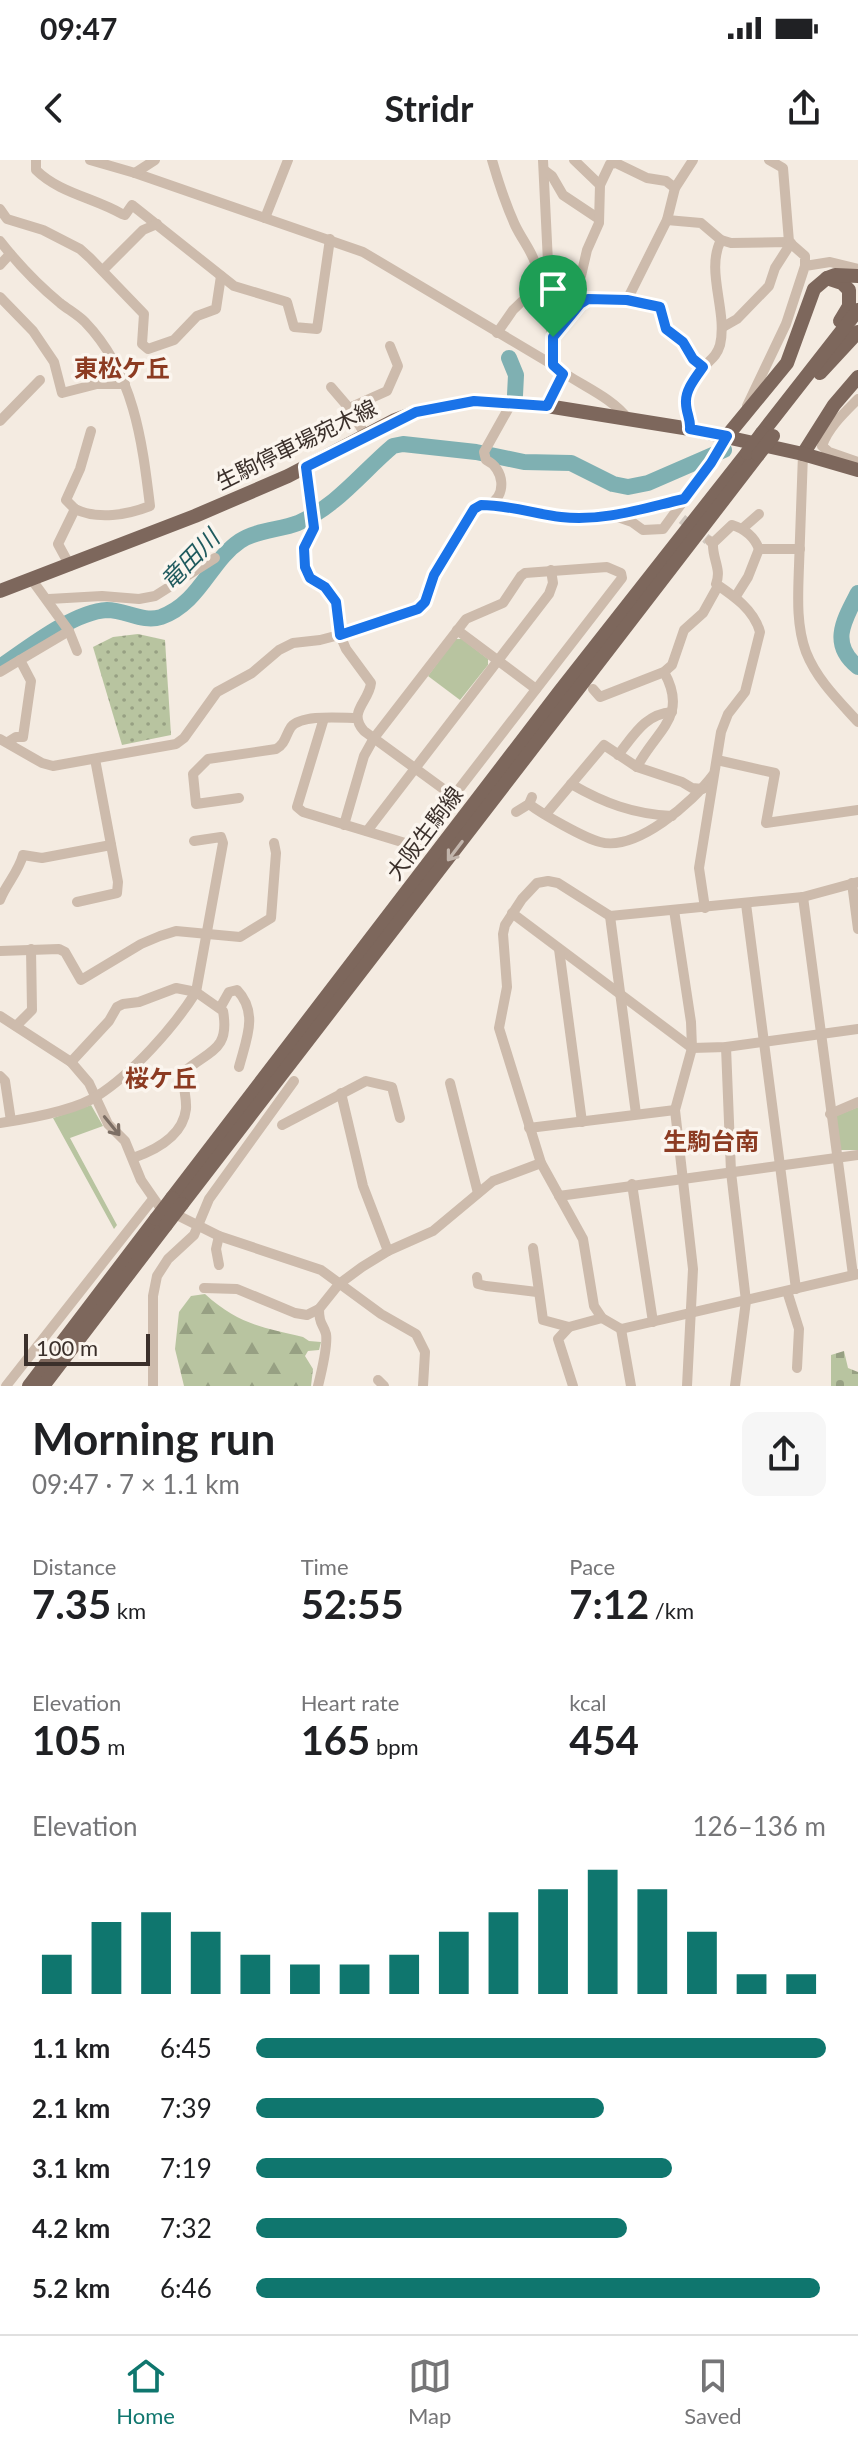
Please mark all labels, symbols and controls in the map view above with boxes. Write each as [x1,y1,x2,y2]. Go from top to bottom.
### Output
text: 09:47 [40,10,117,46]
icon: back [32,86,76,130]
text: Stridr [385,86,473,130]
icon: share [782,86,826,130]
pin [519,255,587,337]
icon: arrive [531,267,575,311]
district label: 東松ケ丘 [74,353,170,382]
street label: 生駒停車場宛木線 [211,393,381,495]
water label: 竜田川 [154,521,227,595]
street label: 大阪生駒線 [380,781,468,885]
one-way arrow [446,839,463,861]
district label: 桜ケ丘 [125,1063,197,1092]
one-way arrow [104,1115,121,1136]
district label: 生駒台南 [663,1126,759,1155]
scale bar [24,1330,150,1366]
text: 100 m [36,1334,98,1361]
text: Morning run [32,1412,275,1464]
button: share [742,1412,826,1496]
text: 09:47 · 7 × 1.1 km [32,1468,240,1500]
text: Distance [32,1553,116,1580]
text: Time [301,1553,349,1580]
text: Pace [569,1553,615,1580]
text: 7.35 [32,1580,111,1628]
text: 52:55 [301,1580,404,1628]
text: 7:12 [569,1580,649,1628]
text: km [111,1597,146,1624]
text: /km [649,1597,694,1624]
text: Elevation [32,1689,121,1716]
text: Heart rate [301,1689,399,1716]
text: kcal [569,1689,607,1716]
text: 105 [32,1716,102,1764]
text: 165 [301,1716,370,1764]
text: 454 [569,1716,639,1764]
text: m [102,1733,125,1760]
text: bpm [370,1733,419,1760]
text: Elevation [32,1810,138,1842]
text: 126–136 m [692,1810,826,1842]
text: 1.1 km [32,2032,110,2064]
text: 6:45 [160,2032,212,2064]
text: 2.1 km [32,2092,110,2124]
text: 7:39 [160,2092,212,2124]
text: 3.1 km [32,2152,110,2184]
text: 7:19 [160,2152,212,2184]
text: 4.2 km [32,2212,110,2244]
text: 7:32 [160,2212,212,2244]
text: 5.2 km [32,2272,110,2304]
text: 6:46 [160,2272,212,2304]
tab: Home [116,2354,175,2429]
tab: Map [408,2354,452,2429]
tab: Saved [684,2354,742,2429]

